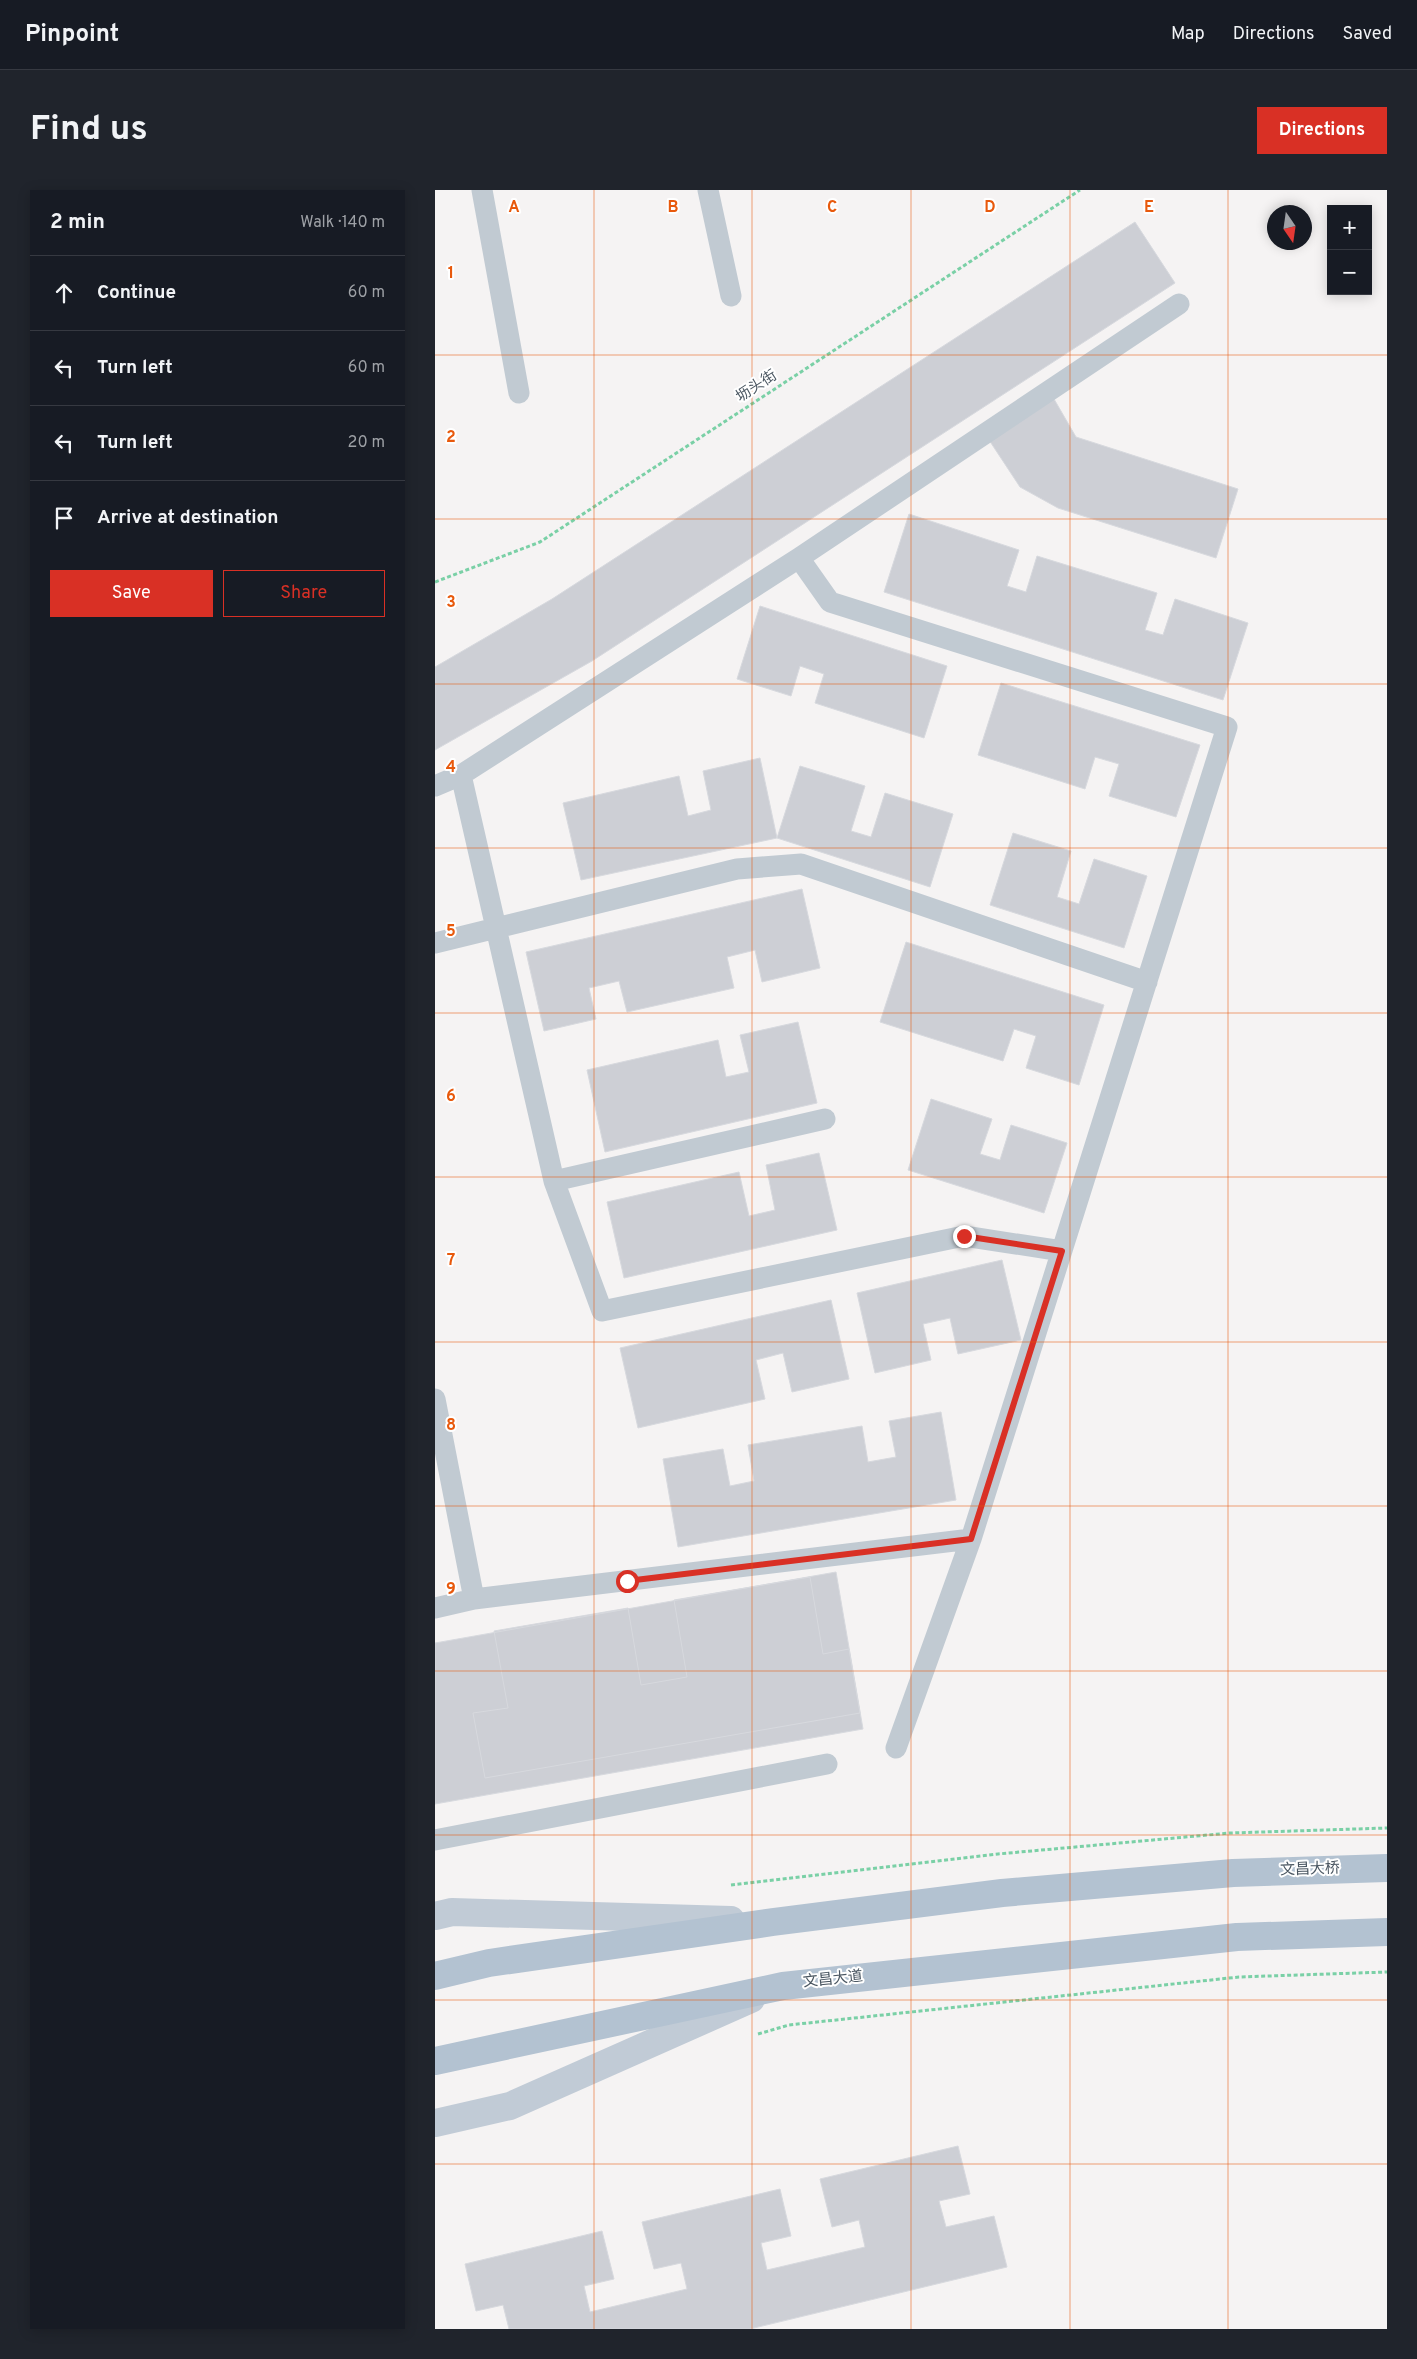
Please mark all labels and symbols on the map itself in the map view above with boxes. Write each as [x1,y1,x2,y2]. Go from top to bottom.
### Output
text: A [508,198,520,218]
text: B [667,198,679,218]
text: C [827,198,837,218]
text: D [984,198,996,218]
text: E [1144,198,1154,218]
north arrow [1267,205,1312,250]
text: 1 [448,264,454,284]
street label: 坜头街 [733,367,781,407]
text: 2 [446,428,456,448]
text: 3 [446,593,456,613]
text: 4 [446,758,456,778]
text: 5 [446,922,456,942]
text: 6 [446,1087,456,1107]
route end [953,1225,976,1248]
text: 7 [447,1251,455,1271]
text: 8 [446,1416,456,1436]
route start [616,1570,639,1593]
text: 9 [446,1580,456,1600]
street label: 文昌大桥 [1280,1859,1340,1881]
street label: 文昌大道 [802,1967,864,1993]

